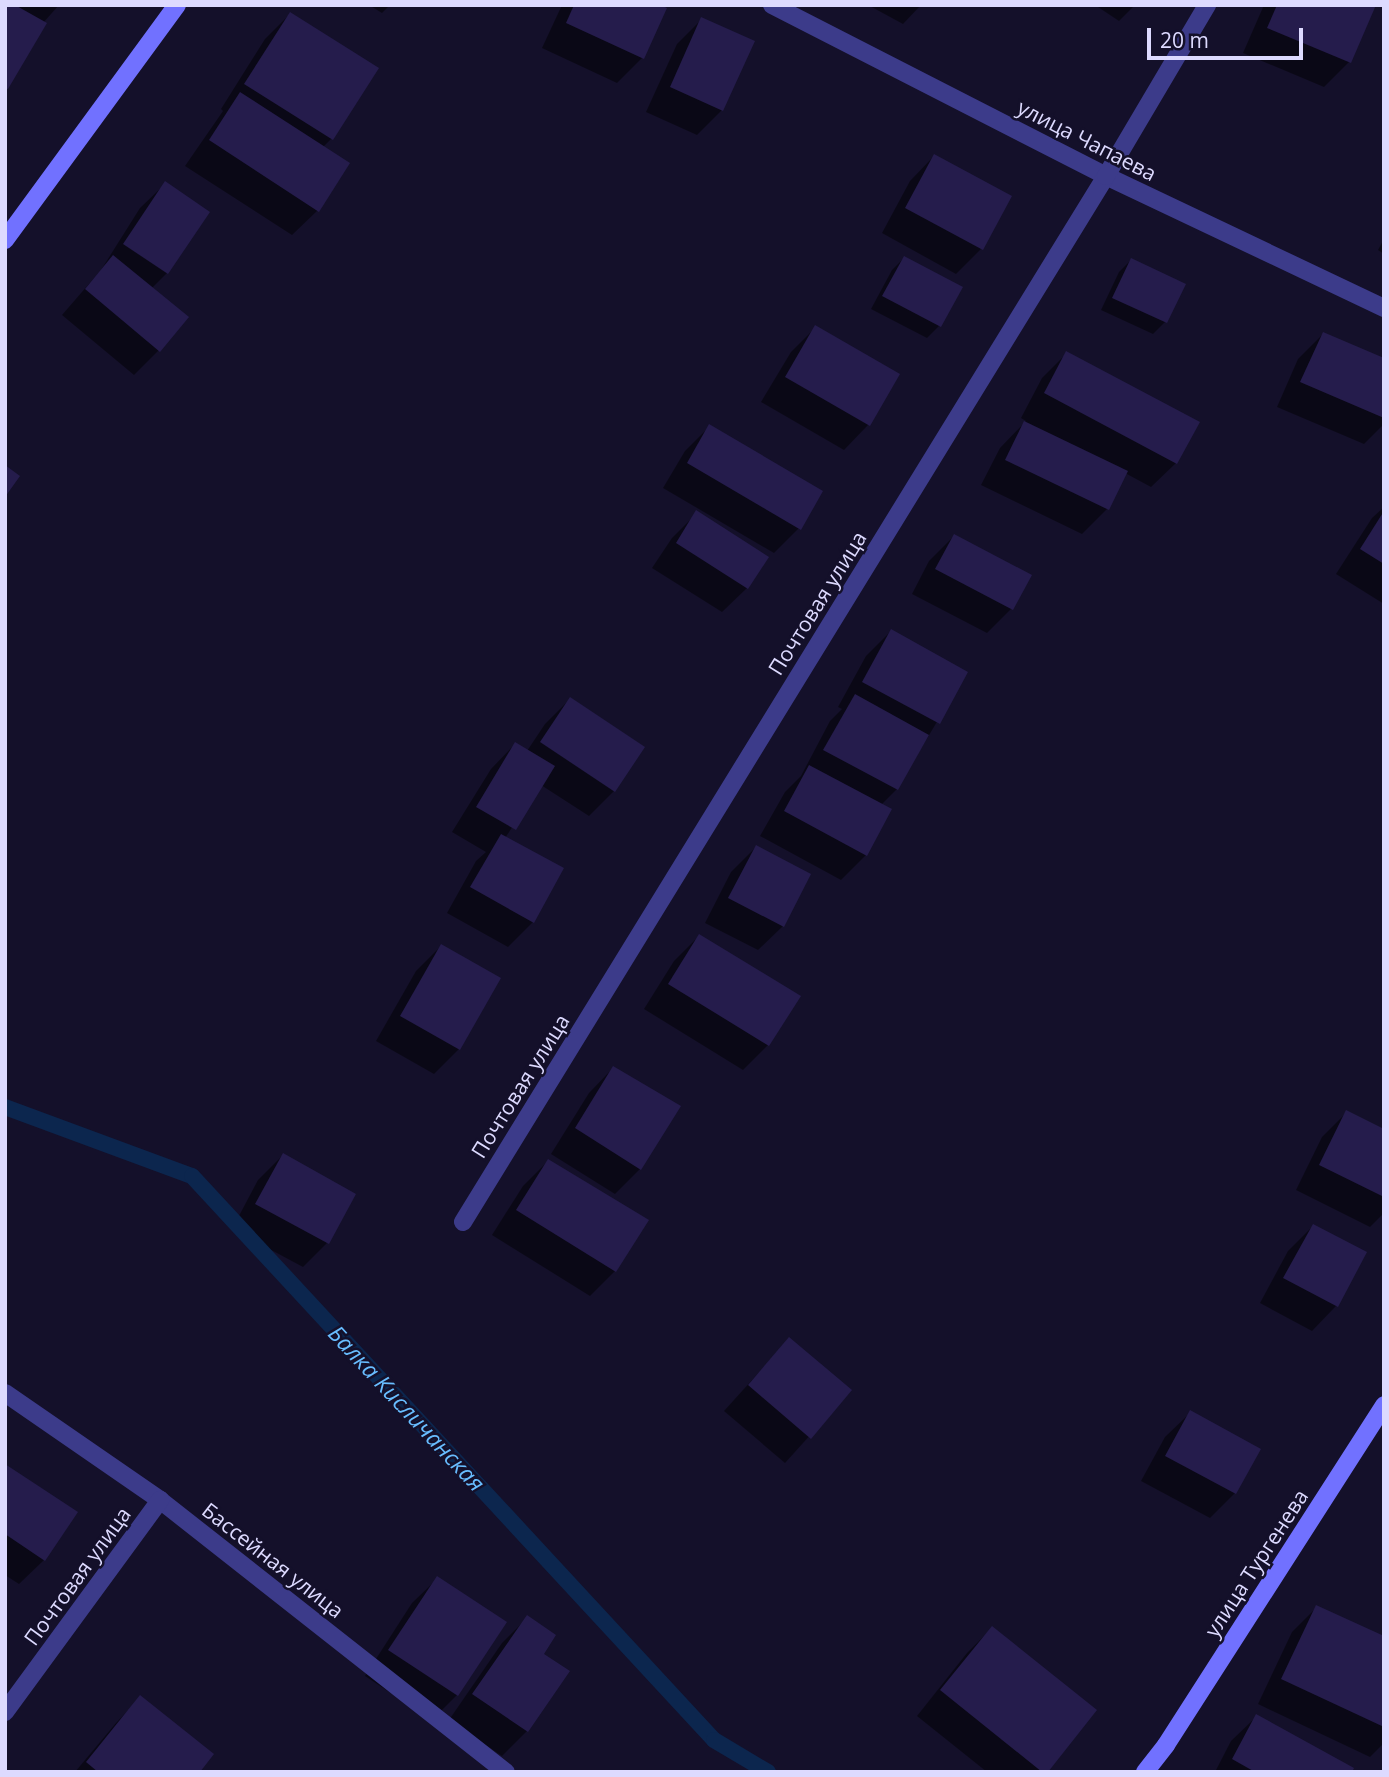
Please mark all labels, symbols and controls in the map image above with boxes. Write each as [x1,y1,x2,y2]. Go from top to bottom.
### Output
scale bar [1151,14,1307,58]
text: 20 m [1160,26,1209,54]
street label: улица Чапаева [1013,94,1161,186]
street label: Почтовая улица [763,526,871,680]
street label: Почтовая улица [466,1009,574,1163]
water label: Балка Кисличанская [323,1319,491,1497]
street label: улица Тургенева [1199,1485,1313,1641]
street label: Бассейная улица [197,1497,349,1623]
street label: Почтовая улица [18,1502,136,1650]

